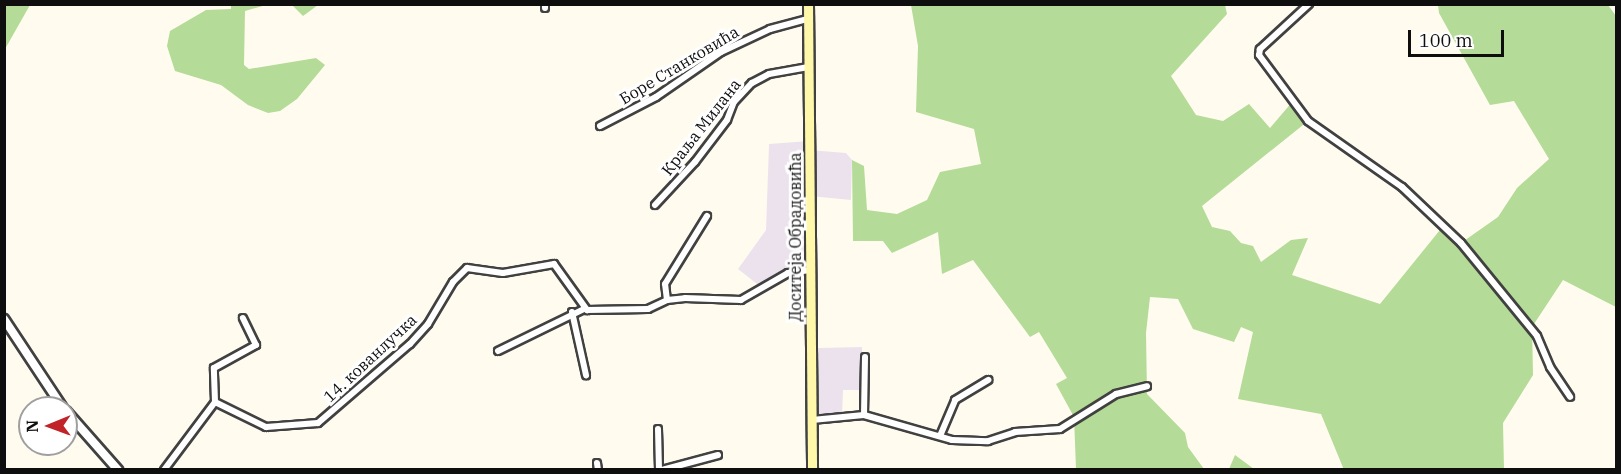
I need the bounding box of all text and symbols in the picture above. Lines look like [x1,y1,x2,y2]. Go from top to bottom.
scale bar [1411,18,1507,56]
street label: Боре Станковића [616,22,742,108]
text: 100 m [1419,29,1473,52]
street label: Краља Милана [657,75,745,179]
street label: Доситеја Обрадовића [785,153,805,321]
street label: 14. кованлучка [320,310,420,406]
north arrow [18,396,78,456]
text: N [22,420,42,433]

